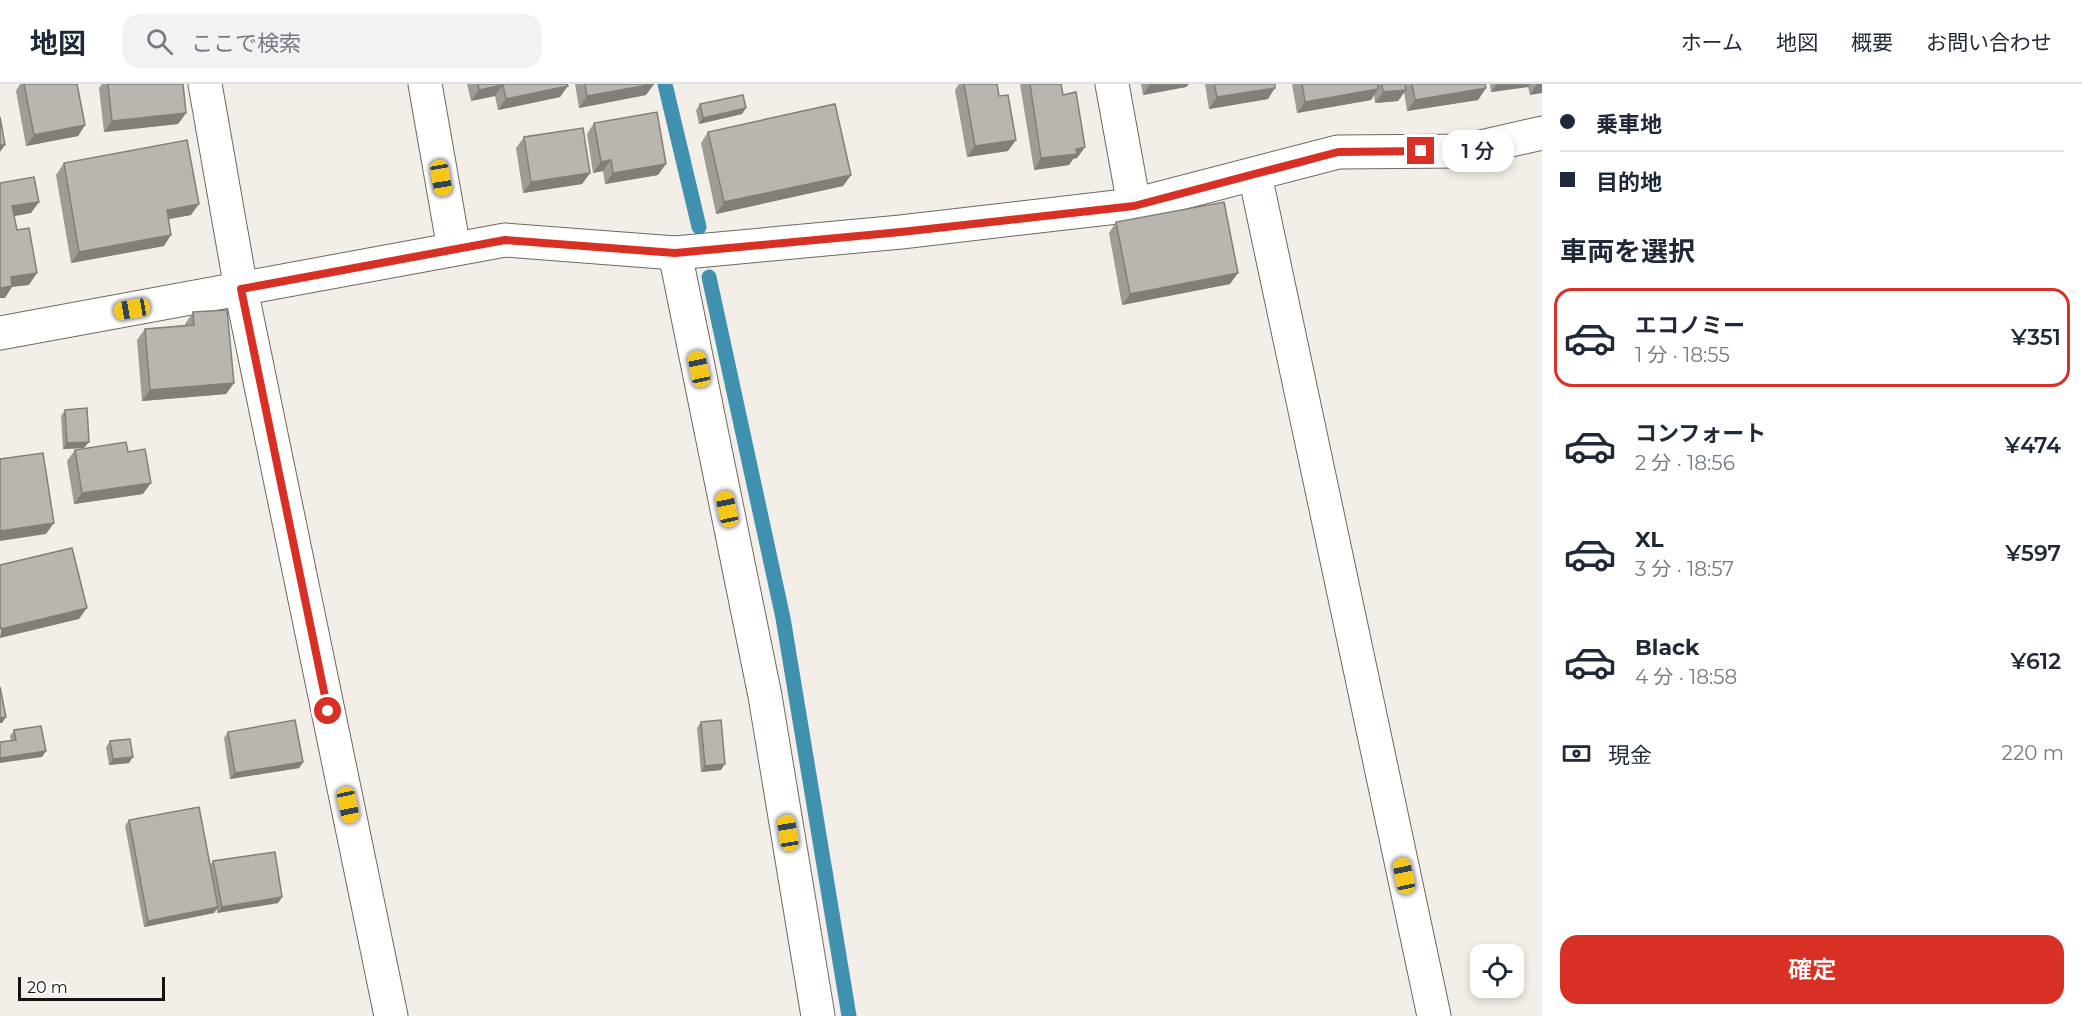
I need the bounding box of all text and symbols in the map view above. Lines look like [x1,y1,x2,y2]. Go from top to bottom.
search box [122,14,542,68]
icon: search [143,25,176,58]
text: 地図 [30,26,86,60]
text: ここで検索 [191,30,301,57]
text: ホーム [1681,30,1743,55]
text: 地図 [1776,30,1818,55]
text: 概要 [1851,30,1893,55]
text: お問い合わせ [1926,30,2052,55]
text: 乗車地 [1596,111,1662,138]
callout: 1 分 [1442,130,1514,172]
route end [1407,137,1434,164]
text: 1 分 [1461,139,1495,163]
car [429,159,453,197]
text: 目的地 [1596,169,1662,196]
text: 車両を選択 [1560,235,1695,268]
car [113,297,151,321]
icon: car [1563,311,1617,365]
text: エコノミー [1635,312,1745,339]
text: ¥351 [2011,324,2061,351]
text: 1 分 · 18:55 [1635,343,1730,367]
car [686,350,712,388]
icon: car [1563,419,1617,473]
text: コンフォート [1635,420,1766,447]
text: ¥474 [2005,432,2061,459]
text: 2 分 · 18:56 [1635,451,1735,475]
car [714,490,740,528]
text: XL [1635,526,1664,553]
icon: car [1563,527,1617,581]
text: ¥597 [2005,540,2061,567]
text: 3 分 · 18:57 [1635,557,1734,581]
text: Black [1635,634,1699,661]
icon: car [1563,635,1617,689]
text: ¥612 [2010,648,2061,675]
text: 4 分 · 18:58 [1635,665,1737,689]
route start [314,697,341,724]
icon: cash [1560,737,1593,770]
text: 220 m [2002,741,2064,765]
text: 現金 [1608,742,1652,769]
car [335,786,361,824]
car [776,814,800,852]
car [1391,857,1417,895]
button: 確定 [1560,935,2064,1004]
map controls [1470,944,1524,998]
button: locate [1470,944,1524,998]
scale bar [18,974,165,1002]
text: 20 m [27,978,68,997]

